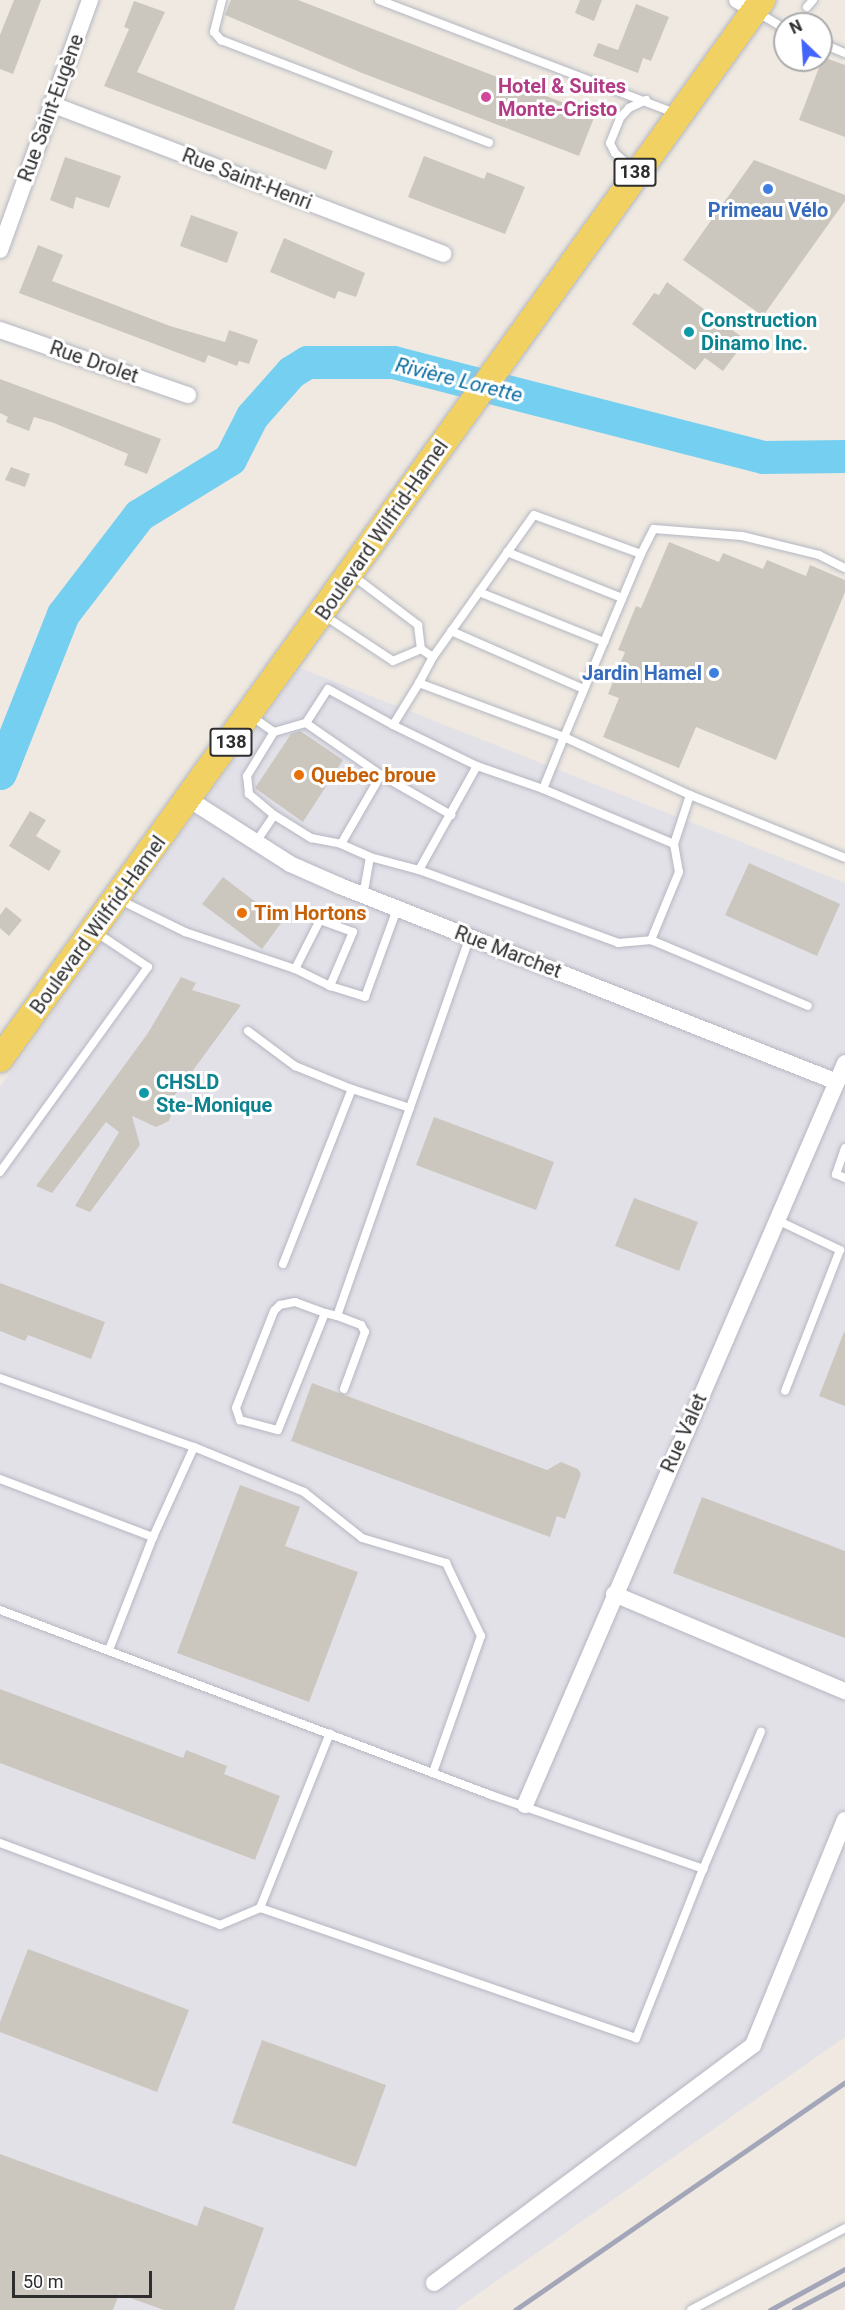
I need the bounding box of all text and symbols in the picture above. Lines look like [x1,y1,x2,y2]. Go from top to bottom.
north arrow [773,12,833,72]
text: N [787,16,805,38]
street label: Rue Saint-Eugène [13,31,89,185]
place label: Hotel & Suites Monte-Cristo [498,74,626,121]
marker: Hotel & Suites Monte-Cristo [479,90,493,104]
street label: Rue Saint-Henri [179,143,315,215]
road number: 138 [612,157,658,187]
marker: Primeau Vélo [761,182,775,196]
place label: Primeau Vélo [708,198,828,222]
place label: Construction Dinamo Inc. [701,308,817,355]
marker: Construction Dinamo Inc. [682,325,696,339]
street label: Rue Drolet [47,336,141,388]
water label: Rivière Lorette [393,352,525,408]
street label: Boulevard Wilfrid-Hamel [311,435,453,625]
place label: Jardin Hamel [582,661,702,685]
marker: Jardin Hamel [707,666,721,680]
road number: 138 [208,727,254,757]
place label: Quebec broue [311,763,436,787]
marker: Quebec broue [292,768,306,782]
street label: Boulevard Wilfrid-Hamel [25,831,171,1019]
place label: Tim Hortons [254,901,366,925]
marker: Tim Hortons [235,906,249,920]
street label: Rue Marchet [451,921,565,983]
place label: CHSLD Ste-Monique [156,1070,272,1117]
marker: CHSLD Ste-Monique [137,1086,151,1100]
street label: Rue Valet [656,1390,712,1476]
scale bar [15,2259,154,2297]
text: 50 m [23,2271,63,2292]

